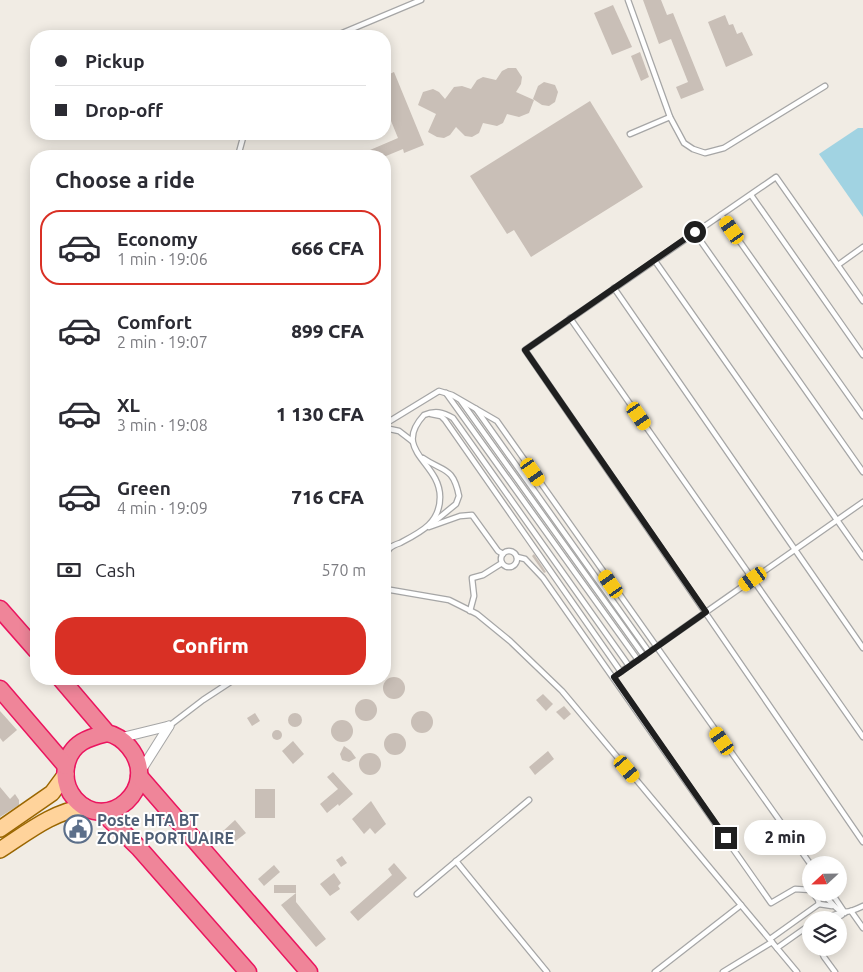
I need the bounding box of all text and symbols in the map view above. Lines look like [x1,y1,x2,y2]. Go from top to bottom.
text: Pickup [85,50,145,72]
text: Drop-off [85,99,163,121]
text: Choose a ride [55,167,195,192]
car [717,213,746,247]
route start [684,221,706,243]
icon: car [57,225,102,270]
text: Economy [117,228,198,250]
text: 666 CFA [291,237,364,259]
text: 1 min · 19:06 [117,250,208,268]
icon: car [57,308,102,353]
text: Comfort [117,311,192,333]
text: 899 CFA [291,320,364,342]
text: 2 min · 19:07 [117,333,208,351]
icon: car [57,391,102,436]
text: XL [117,394,140,416]
car [624,399,653,433]
text: 1 130 CFA [276,403,364,425]
text: 3 min · 19:08 [117,416,208,434]
car [518,455,547,489]
icon: car [57,474,102,519]
text: Green [117,477,171,499]
text: 716 CFA [291,486,364,508]
text: 4 min · 19:09 [117,499,208,517]
icon: cash [55,556,83,584]
text: Cash [95,559,136,581]
text: 570 m [321,561,366,579]
car [736,564,769,594]
car [596,567,625,601]
button: Confirm [55,617,366,675]
car [707,724,736,758]
car [611,753,642,785]
place label: Poste HTA BT ZONE PORTUAIRE [97,811,234,847]
public building icon: Poste HTA BT ZONE PORTUAIRE [63,814,93,844]
callout: 2 min [744,820,826,856]
route end [715,827,737,849]
text: 2 min [765,828,805,846]
north arrow [802,856,848,901]
map controls [802,856,847,956]
button: layers [802,911,847,956]

